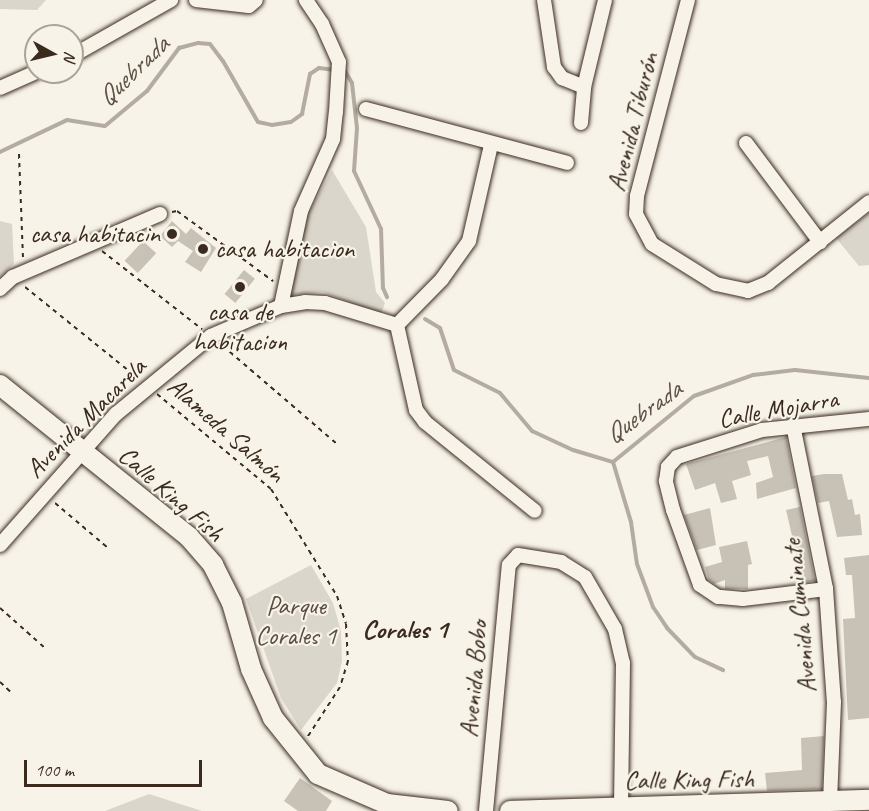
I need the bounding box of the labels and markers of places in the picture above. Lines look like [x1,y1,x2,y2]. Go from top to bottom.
place label: casa habitacin [29,218,160,250]
marker: casa habitacin [165,227,179,241]
place label: casa habitacion [215,233,355,265]
marker: casa habitacion [196,242,210,256]
marker: casa de habitacion [233,280,247,294]
place label: casa de habitacion [193,296,287,358]

